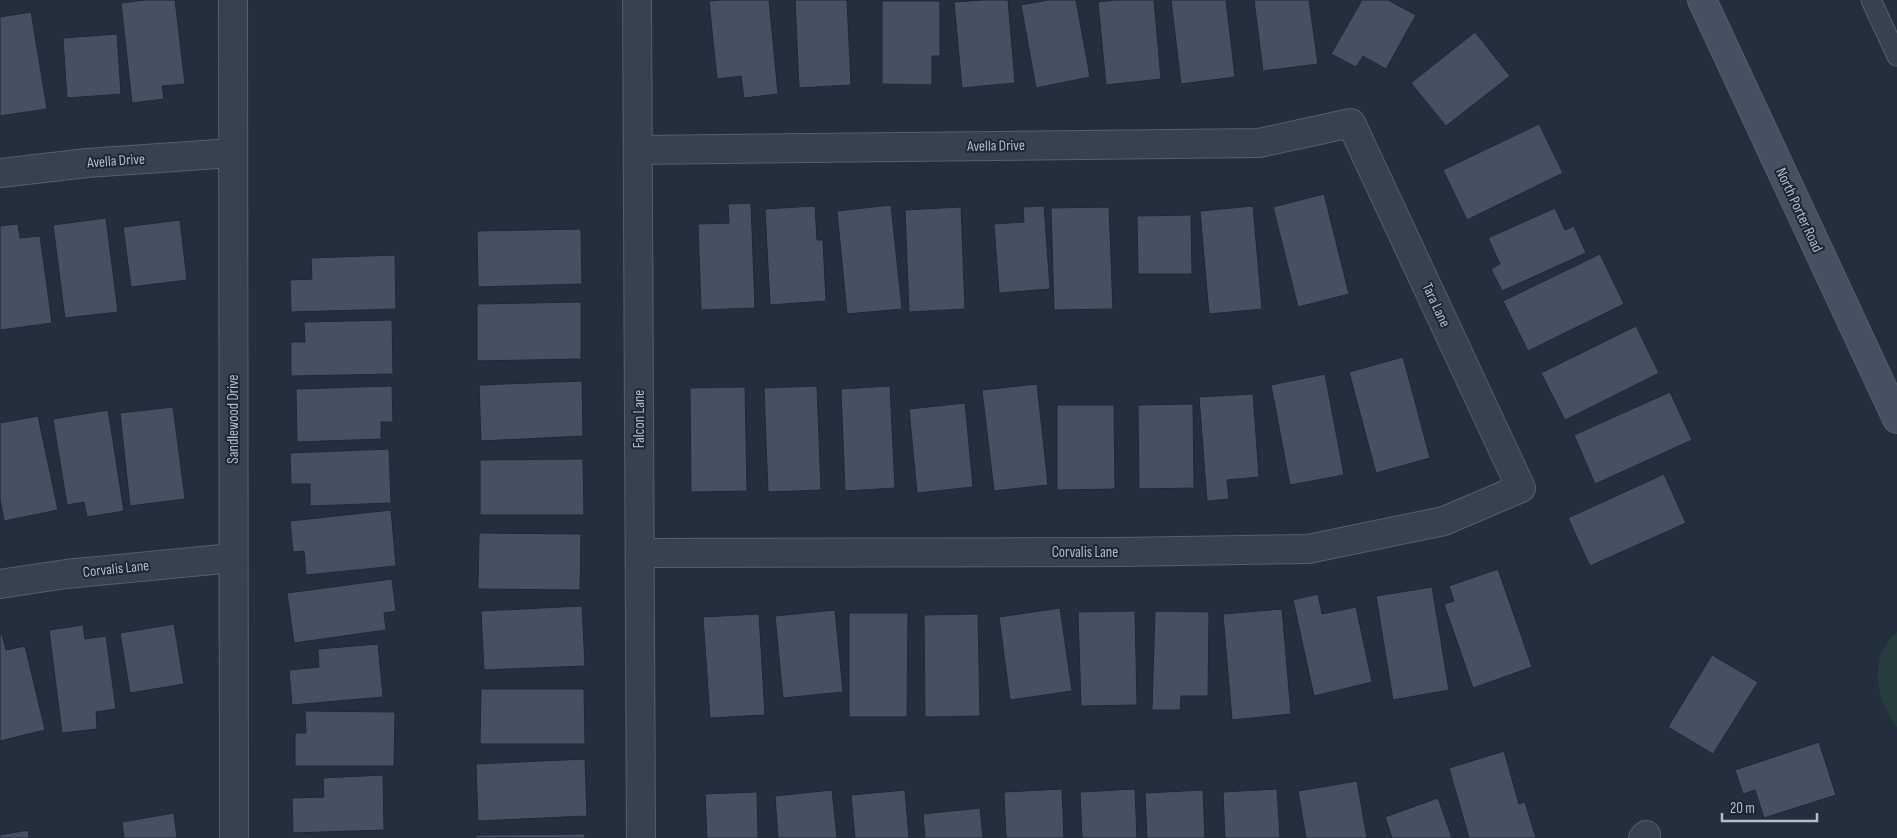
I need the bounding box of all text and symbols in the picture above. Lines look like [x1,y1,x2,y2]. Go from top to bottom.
street label: Avella Drive [966,136,1025,156]
street label: Avella Drive [85,150,146,173]
street label: North Porter Road [1771,165,1827,255]
street label: Tara Lane [1417,280,1455,330]
street label: Sandlewood Drive [224,374,243,464]
street label: Falcon Lane [630,390,649,448]
street label: Corvalis Lane [1052,543,1118,562]
street label: Corvalis Lane [82,556,150,582]
scale bar [1722,790,1817,822]
text: 20 m [1730,799,1755,818]

